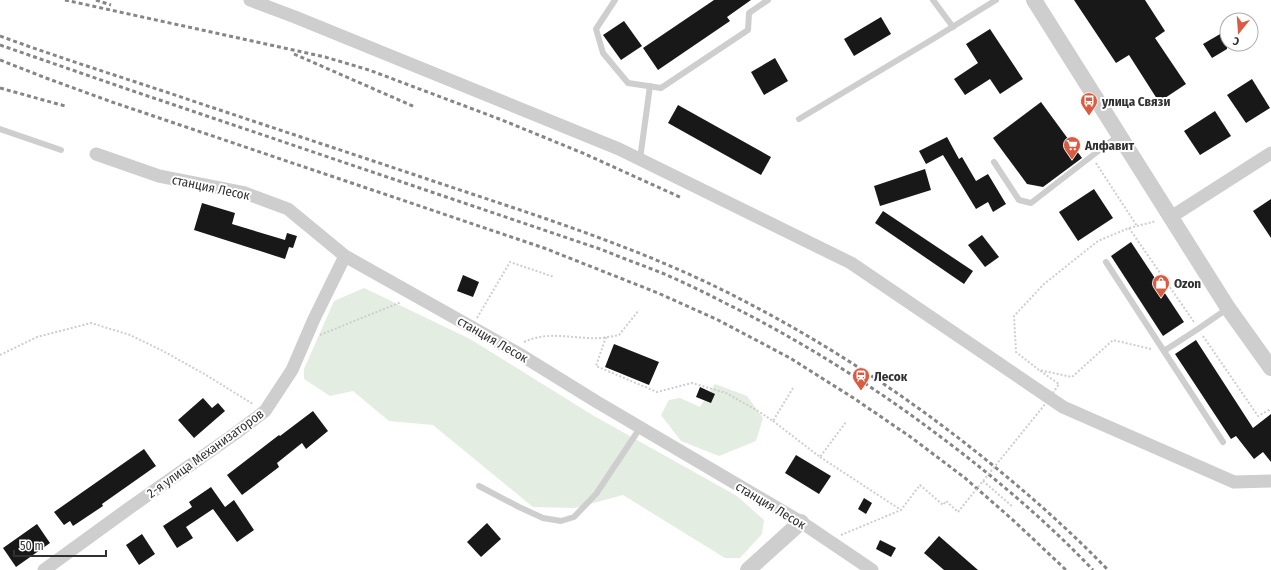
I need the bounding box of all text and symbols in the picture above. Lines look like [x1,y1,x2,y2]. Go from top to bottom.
north arrow [1219,12,1259,52]
text: С [1231,34,1241,48]
bus stop icon: улица Связи [1079,91,1099,116]
place label: улица Связи [1101,94,1170,109]
supermarket icon: Алфавит [1062,135,1082,160]
place label: Алфавит [1084,138,1135,153]
street label: станция Лесок [171,172,251,203]
shop icon: Ozon [1151,273,1171,298]
place label: Ozon [1174,276,1201,291]
street label: станция Лесок [455,313,531,366]
station icon: Лесок [851,366,871,391]
place label: Лесок [874,369,908,384]
street label: 2-я улица Механизаторов [144,406,267,501]
street label: станция Лесок [733,479,809,532]
scale bar [14,532,106,558]
text: 50 m [20,539,44,553]

